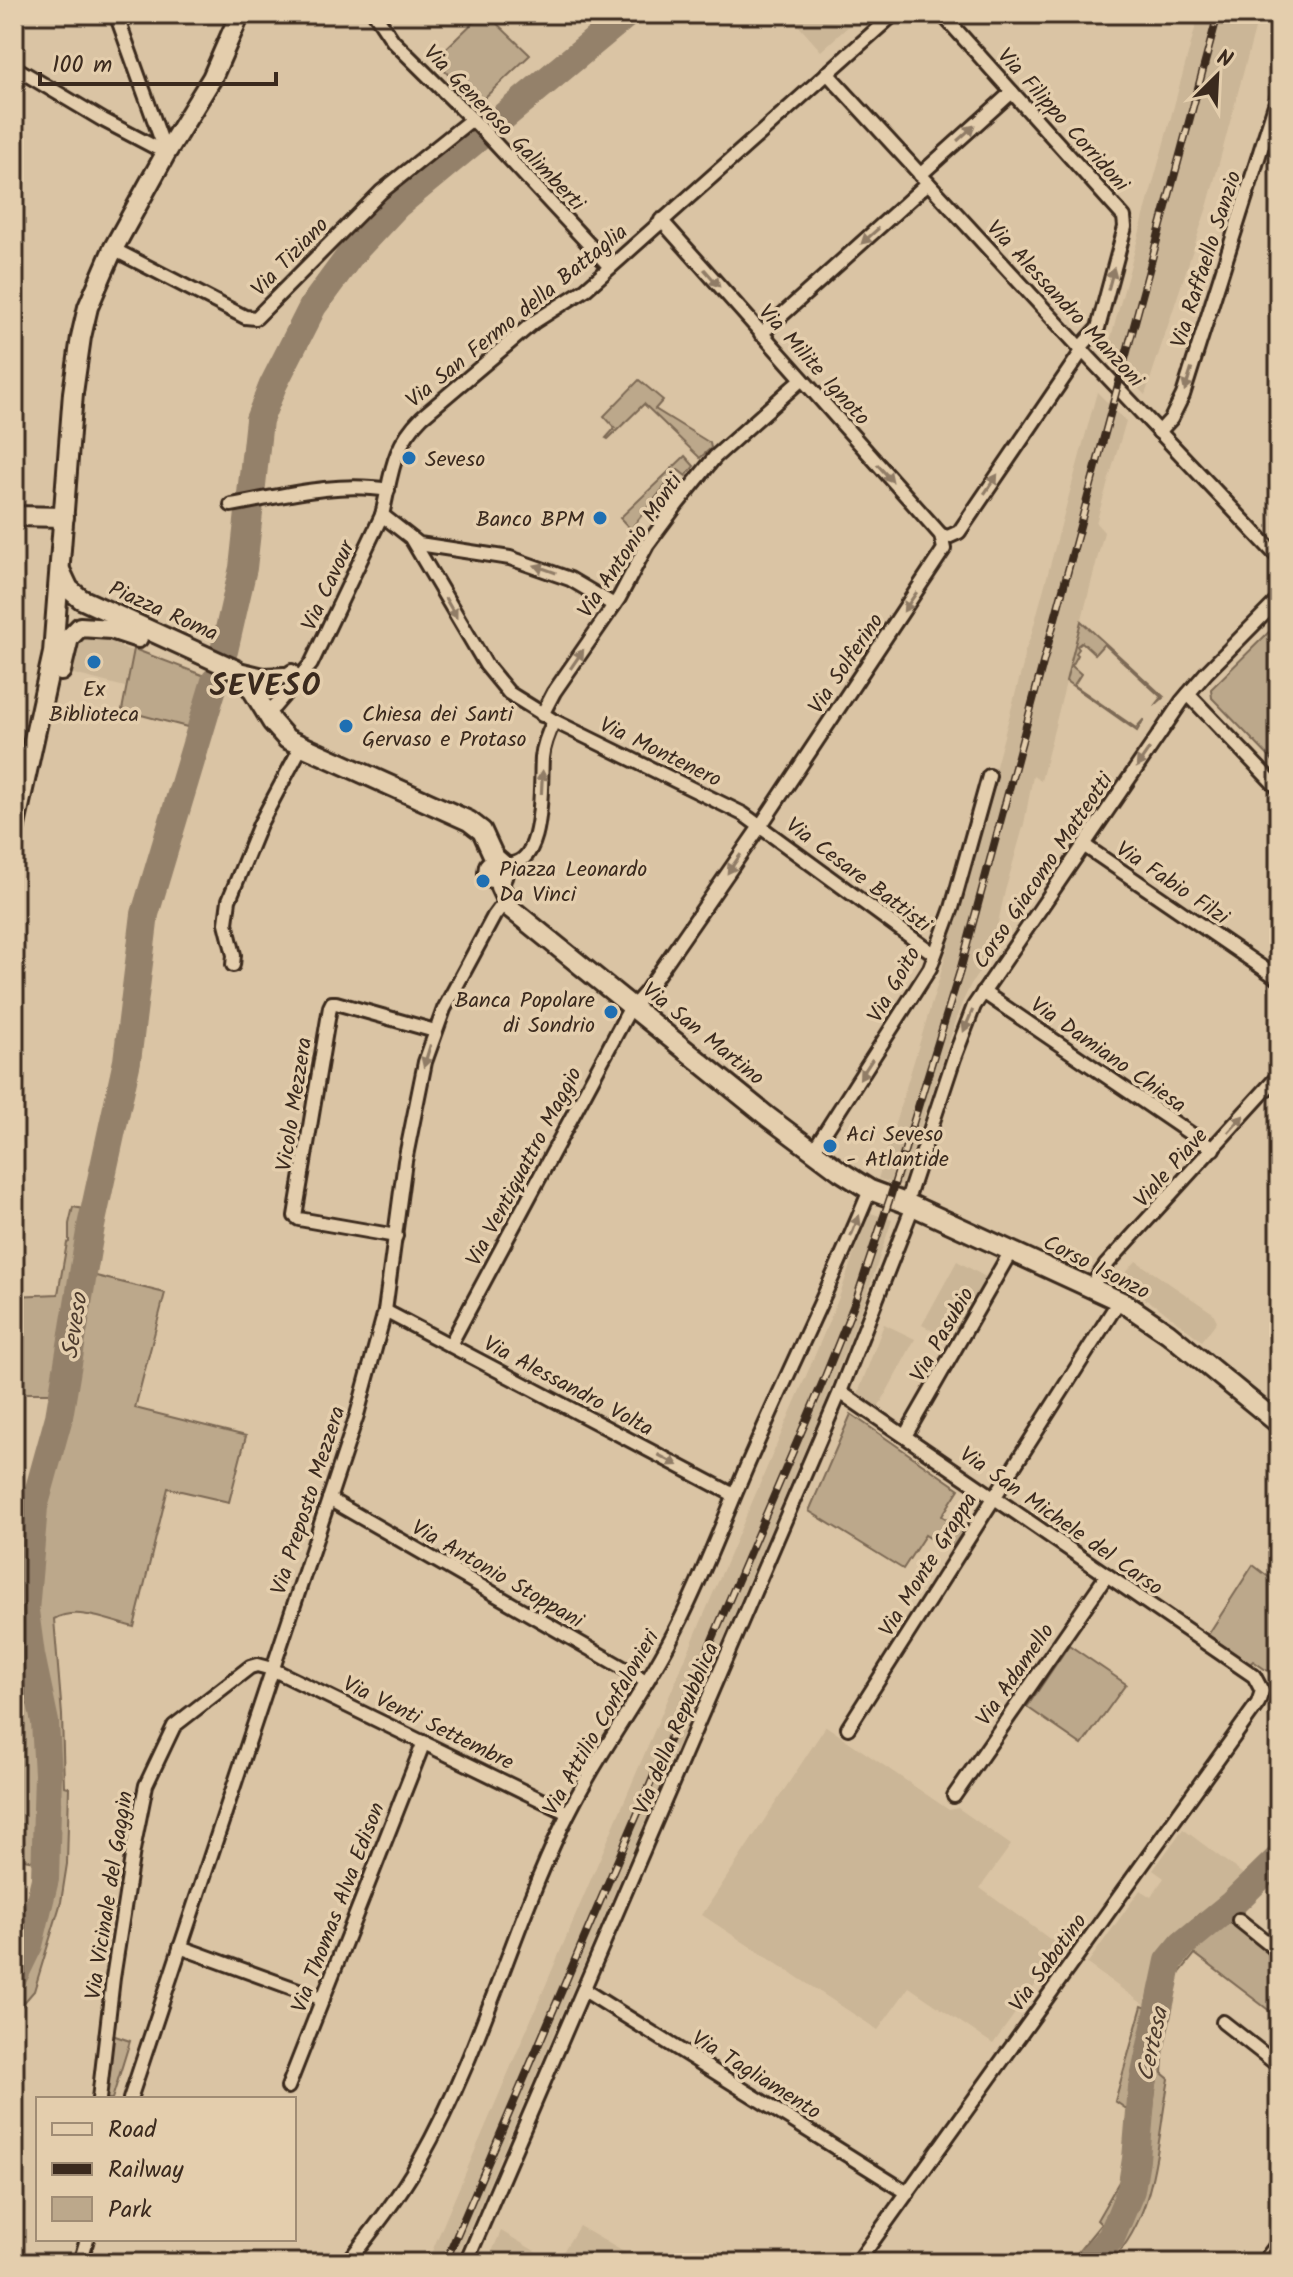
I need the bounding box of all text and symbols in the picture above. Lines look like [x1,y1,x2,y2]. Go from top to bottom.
scale bar [40,36,276,86]
north arrow [1177,36,1257,116]
street label: Via Generoso Galimberti [414,37,593,221]
street label: Via Filippo Corridoni [988,41,1137,201]
text: N [1211,41,1238,79]
text: 100 m [52,46,112,85]
one-way arrow [956,125,975,143]
street label: Via Raffaello Sanzio [1162,167,1252,353]
street label: Via Tiziano [243,210,338,306]
street label: Via Alessandro Manzoni [977,213,1152,397]
street label: Via San Fermo della Battaglia [399,216,636,418]
one-way arrow [861,226,880,244]
one-way arrow [1106,267,1118,292]
one-way arrow [703,269,721,288]
street label: Via Milite Ignoto [749,297,878,435]
one-way arrow [1181,368,1193,392]
place label: Seveso [425,443,485,478]
marker: Seveso [400,449,418,467]
one-way arrow [876,463,894,482]
street label: Via Antonio Monti [570,466,693,626]
one-way arrow [983,473,998,494]
place label: Banco BPM [476,503,585,538]
marker: Banco BPM [591,509,609,527]
street label: Via Cavour [293,533,366,637]
one-way arrow [533,563,557,575]
street label: Piazza Roma [103,573,223,652]
one-way arrow [903,591,918,613]
one-way arrow [444,596,458,619]
street label: Via Solferino [800,607,894,722]
one-way arrow [569,648,584,669]
marker: Ex Biblioteca [85,653,103,671]
district label: SEVESO [210,663,322,711]
place label: Ex Biblioteca [49,673,139,733]
place label: Chiesa dei Santi Gervaso e Protaso [362,698,527,758]
street label: Via Montenero [593,708,727,798]
marker: Chiesa dei Santi Gervaso e Protaso [337,717,355,735]
one-way arrow [1136,748,1151,769]
street label: Corso Giacomo Matteotti [965,765,1123,977]
one-way arrow [535,769,548,794]
street label: Via Cesare Battisti [777,809,938,943]
street label: Via Fabio Filzi [1108,833,1236,936]
place label: Piazza Leonardo Da Vinci [499,853,647,913]
one-way arrow [727,854,742,875]
marker: Piazza Leonardo Da Vinci [474,872,492,890]
street label: Via Goito [859,940,931,1030]
street label: Via San Martino [634,974,771,1095]
place label: Banca Popolare di Sondrio [455,984,595,1044]
street label: Via Damiano Chiesa [1022,989,1193,1123]
marker: Banca Popolare di Sondrio [602,1003,620,1021]
one-way arrow [961,1009,974,1033]
street label: Vicolo Mezzera [268,1035,323,1174]
one-way arrow [420,1044,433,1068]
one-way arrow [859,1058,873,1080]
street label: Via Ventiquattro Maggio [458,1061,593,1273]
one-way arrow [1226,1114,1244,1133]
place label: Aci Seveso - Atlantide [846,1118,949,1178]
street label: Viale Piave [1126,1120,1218,1217]
marker: Aci Seveso - Atlantide [821,1137,839,1155]
one-way arrow [849,1214,862,1238]
street label: Corso Isonzo [1036,1226,1156,1310]
street label: Via Pasubio [902,1281,985,1389]
water label: Seveso [51,1289,100,1362]
street label: Via Alessandro Volta [476,1328,659,1447]
street label: Via Preposto Mezzera [262,1402,356,1600]
street label: Via San Michele del Carso [951,1438,1170,1606]
one-way arrow [656,1454,679,1467]
street label: Via Monte Grappa [871,1486,988,1644]
street label: Via Antonio Stoppani [404,1512,590,1639]
street label: Via Adamello [968,1617,1065,1734]
street label: Via Attilio Confalonieri [535,1623,670,1823]
street label: Via della Repubblica [625,1637,729,1821]
street label: Via Venti Settembre [336,1668,520,1781]
street label: Via Vicinale del Gaggin [77,1788,144,2002]
street label: Via Thomas Alva Edison [283,1798,396,2018]
street label: Via Sabotino [1001,1907,1097,2020]
water label: Certesa [1127,2002,1181,2085]
street label: Via Tagliamento [684,2022,827,2130]
legend [36,2097,296,2241]
text: Road [108,2111,157,2150]
text: Railway [108,2151,184,2190]
text: Park [108,2191,152,2230]

